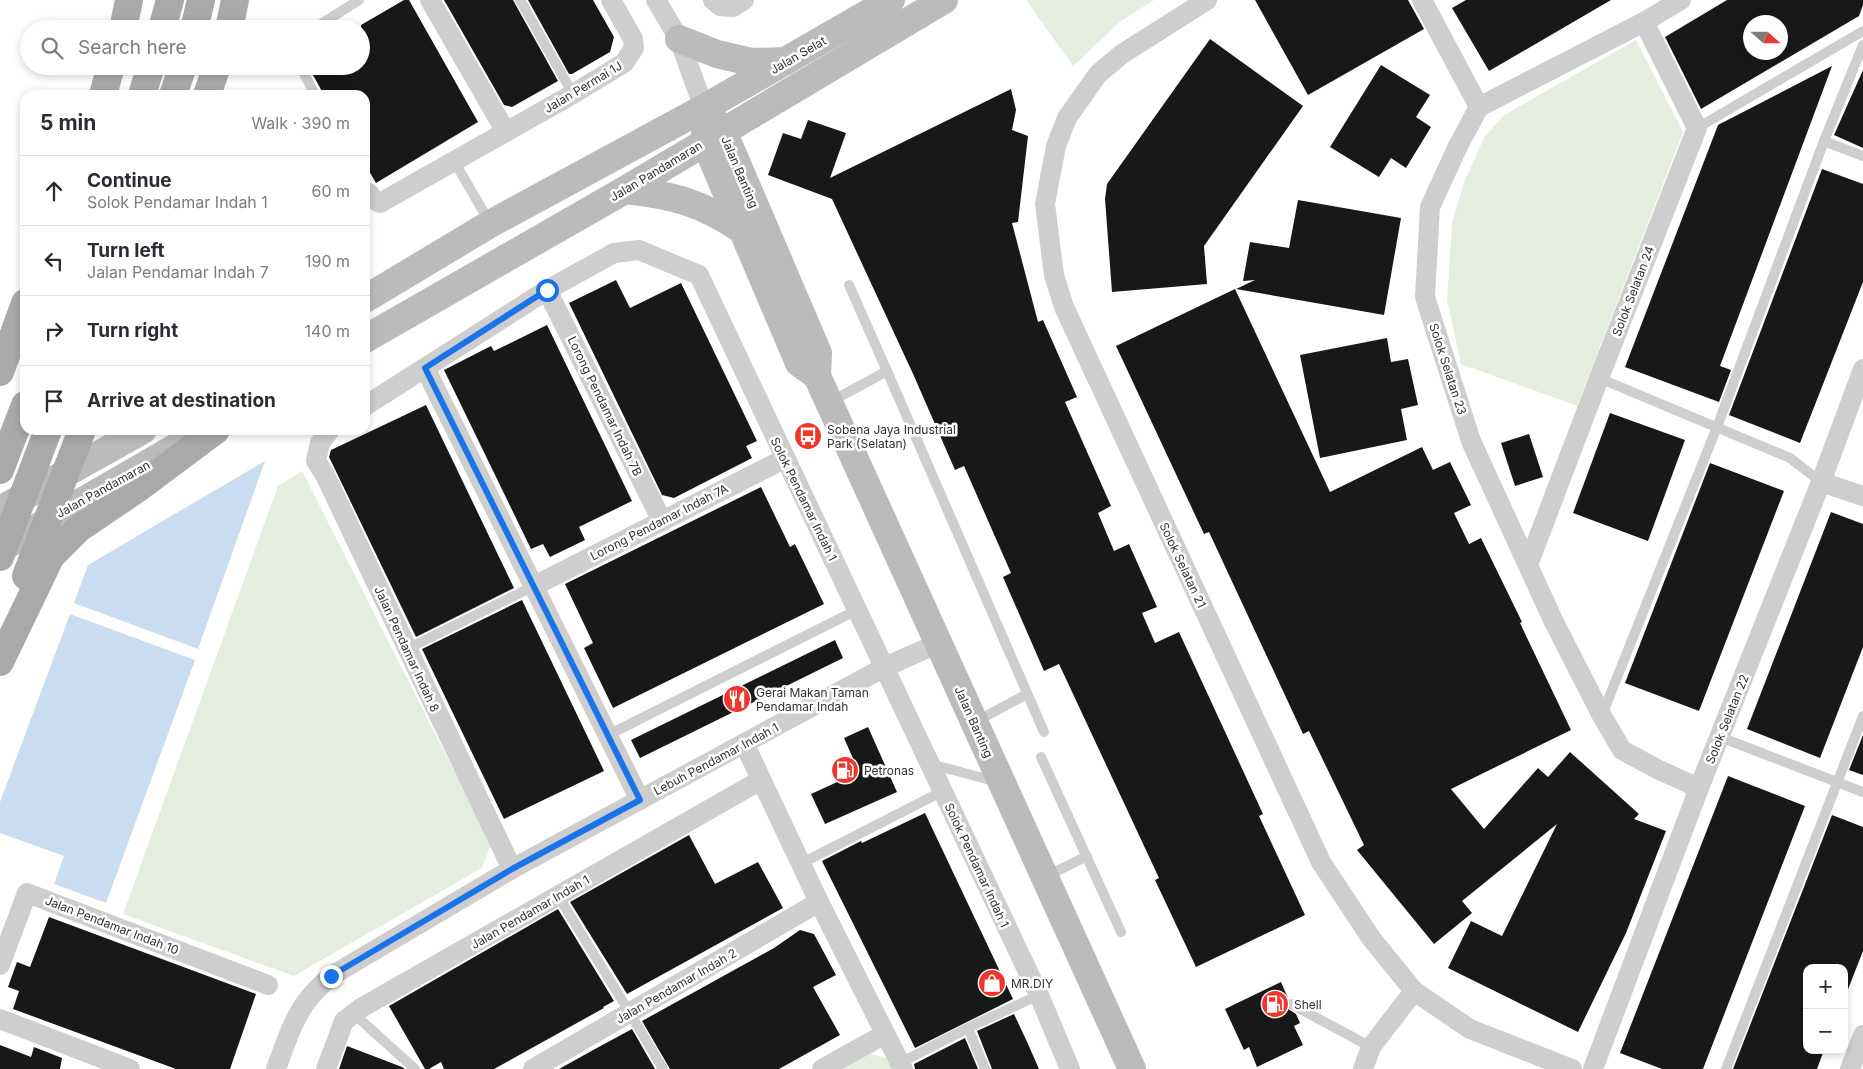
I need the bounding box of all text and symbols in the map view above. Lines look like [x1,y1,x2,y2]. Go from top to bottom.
north arrow [1743,15,1788,60]
search box [20,20,370,75]
street label: Jalan Selat [767,33,829,77]
icon: search [38,34,66,62]
text: Search here [78,36,187,59]
street label: Jalan Permai 1J [541,58,625,116]
text: 5 min [40,110,96,135]
text: Walk · 390 m [251,113,350,133]
street label: Jalan Banting [718,134,762,210]
street label: Jalan Pandamaran [607,138,705,204]
text: Continue [87,169,172,192]
icon: ahead [40,177,68,205]
text: 60 m [311,181,350,201]
text: Solok Pendamar Indah 1 [87,192,268,212]
text: Turn left [87,239,165,262]
street label: Solok Selatan 24 [1609,244,1657,338]
icon: left [40,247,68,275]
text: 190 m [305,251,350,271]
text: Jalan Pendamar Indah 7 [87,262,269,282]
route start [536,279,559,302]
icon: right [40,317,68,345]
text: Turn right [87,319,178,342]
text: 140 m [305,321,350,341]
street label: Solok Selatan 23 [1426,321,1470,417]
street label: Lorong Pendamar Indah 7B [565,334,646,479]
icon: arrive [40,387,68,415]
text: Arrive at destination [87,389,276,412]
bus stop icon: Sobena Jaya Industrial Park (Selatan) [793,421,823,451]
place label: Sobena Jaya Industrial Park (Selatan) [827,422,956,451]
street label: Solok Pendamar Indah 1 [768,435,840,563]
street label: Jalan Pandamaran [54,457,152,521]
street label: Lorong Pendamar Indah 7A [587,481,731,563]
street label: Solok Selatan 21 [1157,520,1209,610]
street label: Jalan Pendamar Indah 8 [371,584,443,714]
street label: Solok Selatan 22 [1702,672,1752,766]
restaurant icon: Gerai Makan Taman Pendamar Indah [722,684,752,714]
street label: Jalan Banting [952,684,996,760]
place label: Gerai Makan Taman Pendamar Indah [756,685,869,714]
street label: Lebuh Pendamar Indah 1 [651,720,781,798]
fuel station icon: Petronas [830,755,860,785]
place label: Petronas [864,763,914,778]
street label: Solok Pendamar Indah 1 [942,800,1012,930]
street label: Jalan Pendamar Indah 1 [468,872,592,952]
street label: Jalan Pendamar Indah 10 [43,893,181,957]
street label: Jalan Pendamar Indah 2 [613,945,739,1027]
map controls [1803,964,1848,1054]
button: + [1803,964,1848,1009]
route end [320,965,343,988]
shop icon: MR.DIY [977,968,1007,998]
place label: MR.DIY [1011,976,1053,991]
fuel station icon: Shell [1260,989,1290,1019]
place label: Shell [1294,997,1322,1012]
button: − [1803,1009,1848,1054]

